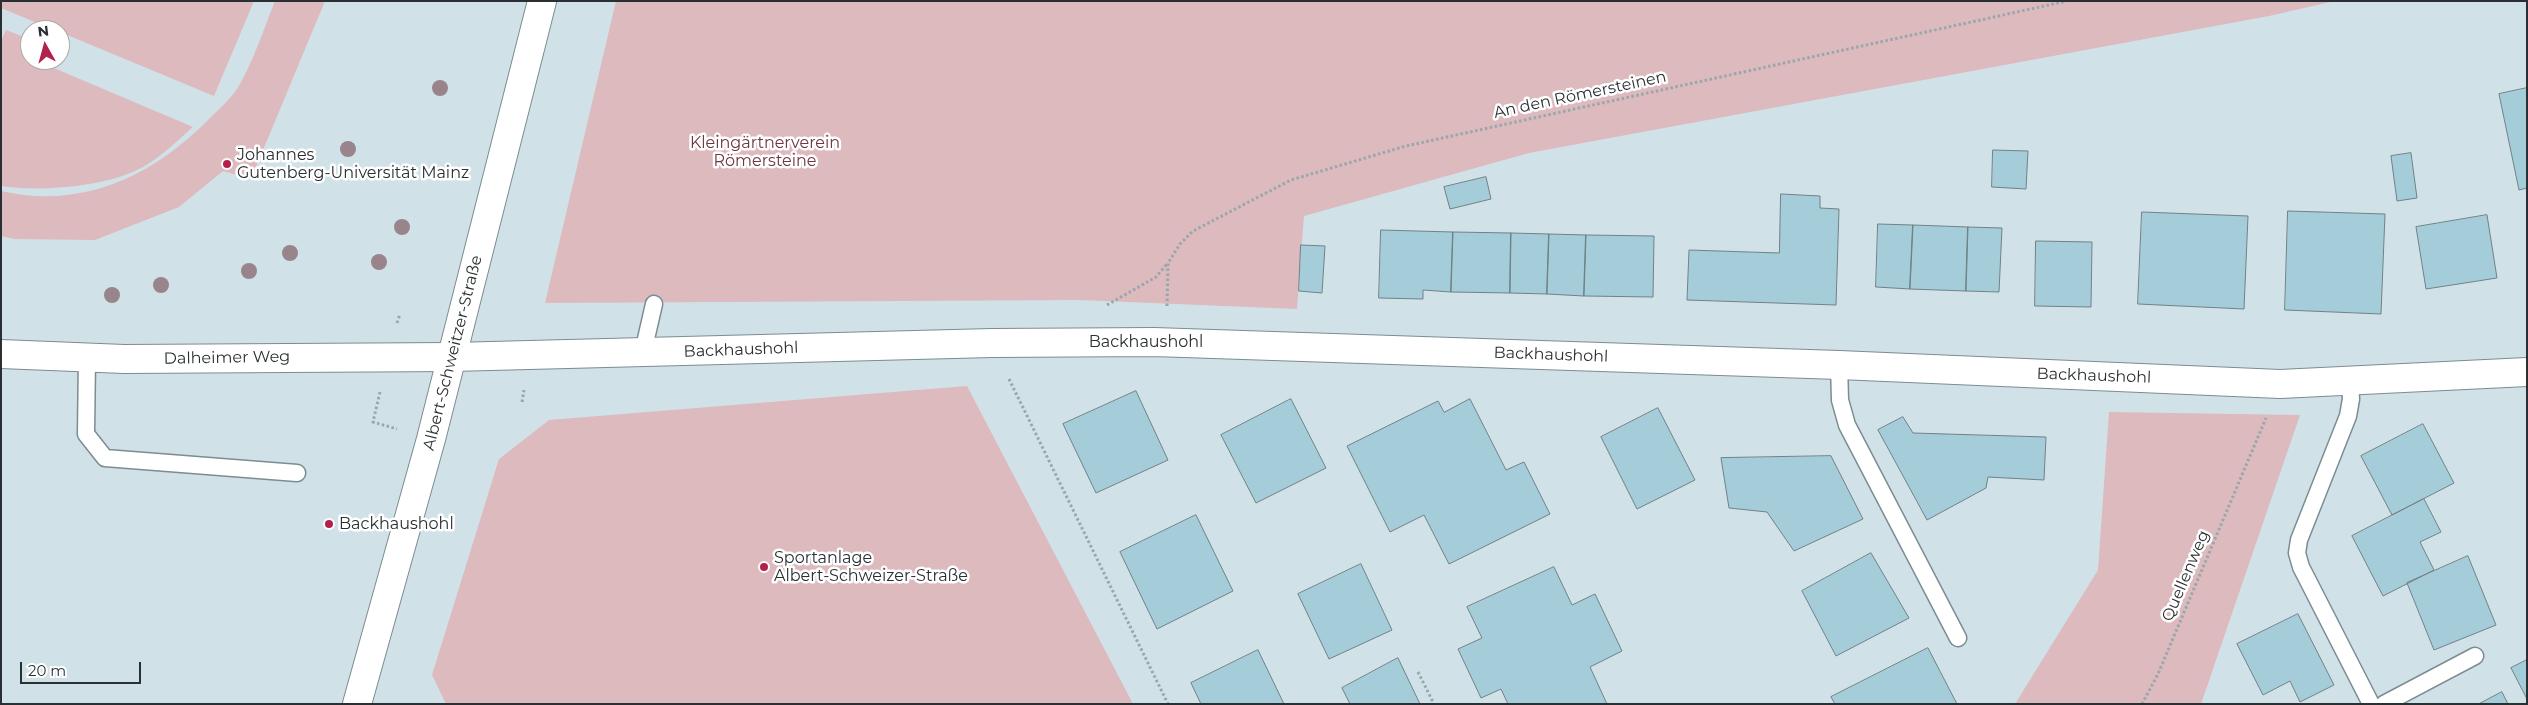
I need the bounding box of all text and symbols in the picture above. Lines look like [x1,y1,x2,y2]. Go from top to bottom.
north arrow [20,20,70,70]
text: N [37,21,50,41]
street label: An den Römersteinen [1492,67,1668,123]
park label: Kleingärtnerverein Römersteine [690,133,840,171]
place label: Johannes Gutenberg-Universität Mainz [237,145,469,183]
marker: Johannes Gutenberg-Universität Mainz [221,158,233,170]
street label: Albert-Schweitzer-Straße [419,254,487,452]
street label: Backhaushohl [1089,332,1203,352]
street label: Backhaushohl [683,338,799,362]
street label: Backhaushohl [1493,343,1609,367]
street label: Dalheimer Weg [164,347,290,369]
street label: Backhaushohl [2036,364,2152,388]
place label: Backhaushohl [339,514,454,534]
marker: Backhaushohl [323,518,335,530]
street label: Quellenweg [2158,528,2214,624]
place label: Sportanlage Albert-Schweizer-Straße [774,548,968,586]
marker: Sportanlage Albert-Schweizer-Straße [758,561,770,573]
scale bar [22,652,144,684]
text: 20 m [28,661,66,680]

